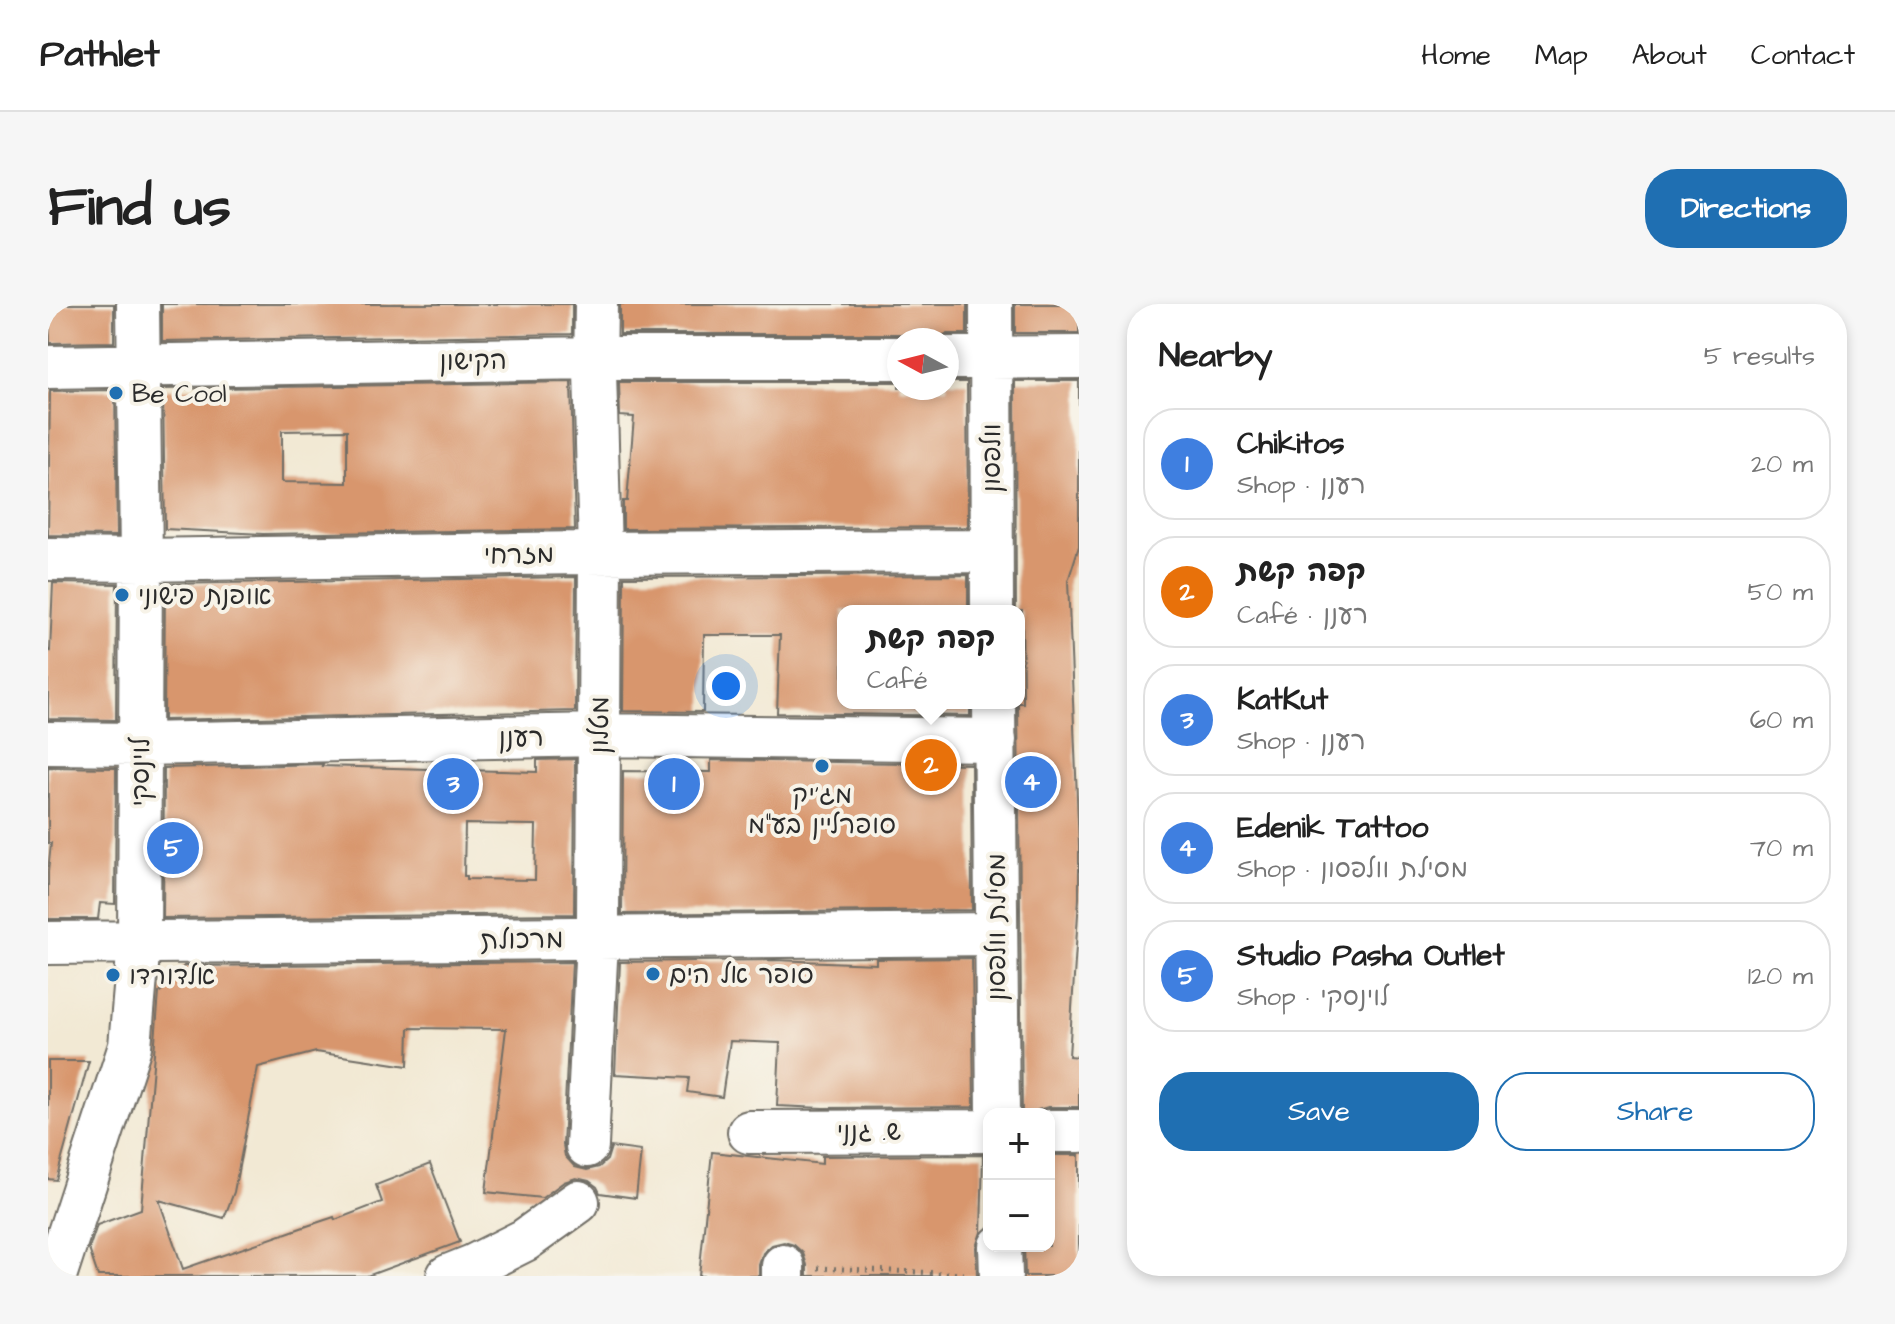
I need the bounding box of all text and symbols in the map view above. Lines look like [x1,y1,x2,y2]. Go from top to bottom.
text: Pathlet [40,29,160,81]
text: Home [1421,36,1491,75]
text: Map [1535,36,1588,75]
text: About [1632,36,1707,75]
text: Contact [1751,36,1855,75]
text: Find us [48,169,231,247]
button: Directions [1645,169,1847,248]
north arrow [887,328,959,400]
text: Nearby [1159,332,1273,380]
text: 5 results [1704,338,1815,374]
street label: הקישון [439,342,507,380]
place label: Be Cool [132,376,227,412]
marker: Be Cool [107,384,125,402]
street label: וולפסון [974,423,1010,493]
text: Chikitos [1237,423,1345,465]
text: 1 [1185,446,1189,482]
text: 20 m [1751,446,1813,482]
text: Shop · רענן [1237,467,1366,503]
street label: מזרחי [483,536,555,574]
text: קפה קשת [1237,551,1366,593]
text: 2 [1180,574,1194,610]
text: 50 m [1748,574,1813,610]
place label: אופנת פישוני [138,578,272,614]
marker: אופנת פישוני [113,586,131,604]
text: Café · רענן [1237,597,1368,633]
popup [837,605,1025,709]
text: קפה קשת [867,618,995,660]
text: Café [867,662,928,698]
your location [706,666,746,706]
text: KatKut [1237,679,1328,721]
street label: מטלון [582,696,618,754]
text: 3 [1180,702,1194,738]
text: 60 m [1750,702,1813,738]
street label: רענן [498,720,544,756]
text: Shop · רענן [1237,723,1366,759]
pin: 2 [905,735,957,795]
street label: לוינסקי [123,737,159,807]
pin: 4 [1005,752,1057,812]
pin: 3 [427,754,479,814]
pin: 1 [648,754,700,814]
marker: מג'יק סופרליין בע"מ [813,757,831,775]
place label: מג'יק סופרליין בע"מ [748,777,896,843]
text: Edenik Tattoo [1237,807,1428,849]
pin: 5 [147,818,199,878]
text: 4 [1178,830,1196,866]
text: 70 m [1750,830,1813,866]
text: Shop · מסילת וולפסון [1237,851,1468,887]
street label: מסילת וולפסון [979,853,1015,1001]
street label: מרכולת [480,921,564,959]
text: Studio Pasha Outlet [1237,935,1505,977]
place label: סופר אל הים [669,957,814,993]
place label: אלדורדו [129,958,215,994]
text: 5 [1178,958,1196,994]
text: 120 m [1748,958,1813,994]
marker: סופר אל הים [644,965,662,983]
marker: אלדורדו [104,966,122,984]
text: Shop · לוינסקי [1237,979,1389,1015]
button: Save [1159,1072,1479,1151]
button: Share [1495,1072,1815,1151]
map controls [983,1108,1055,1252]
button: + [983,1108,1055,1180]
street label: ש. גנני [837,1114,901,1150]
button: − [983,1180,1055,1252]

